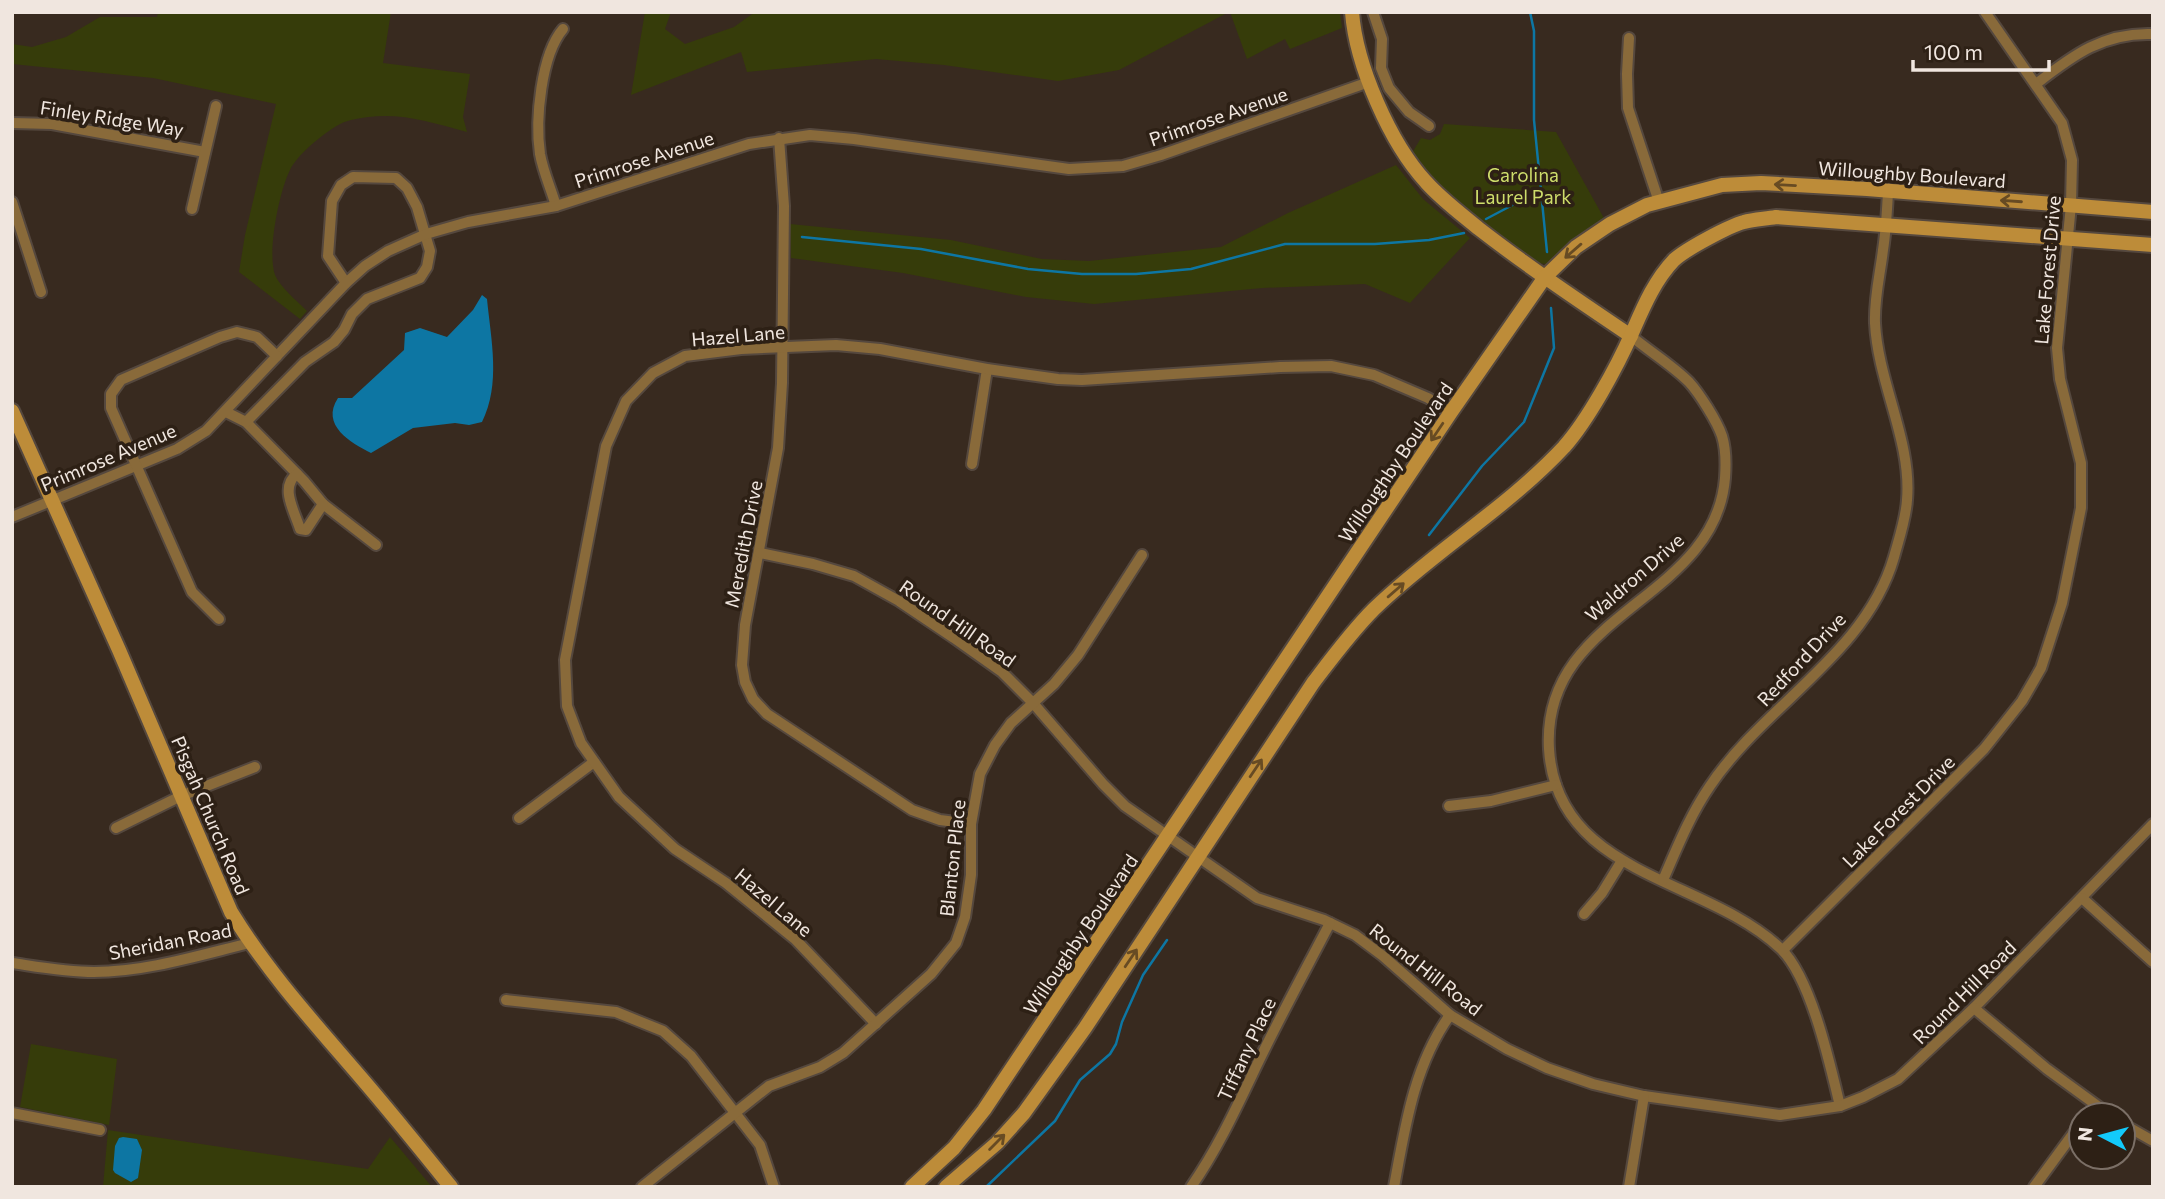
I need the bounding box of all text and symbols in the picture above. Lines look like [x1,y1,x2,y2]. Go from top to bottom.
scale bar [1913,28,2050,72]
text: 100 m [1924,39,1983,64]
street label: Primrose Avenue [1146,82,1290,150]
street label: Finley Ridge Way [39,95,186,141]
street label: Primrose Avenue [571,126,717,192]
street label: Willoughby Boulevard [1817,156,2007,192]
park label: Carolina Laurel Park [1475,163,1571,208]
one-way arrow [1773,178,1796,191]
one-way arrow [2000,194,2023,207]
street label: Lake Forest Drive [2029,195,2065,345]
one-way arrow [1564,243,1582,259]
street label: Hazel Lane [690,319,786,351]
street label: Willoughby Boulevard [1333,378,1457,546]
street label: Primrose Avenue [37,418,179,496]
one-way arrow [1430,422,1444,442]
street label: Meredith Drive [719,478,767,610]
street label: Waldron Drive [1580,528,1688,626]
street label: Round Hill Road [896,574,1020,672]
one-way arrow [1387,582,1405,598]
street label: Redford Drive [1752,608,1850,710]
street label: Pisgah Church Road [167,732,255,898]
street label: Lake Forest Drive [1837,750,1959,872]
one-way arrow [1249,759,1263,778]
street label: Blanton Place [934,798,970,918]
street label: Willoughby Boulevard [1018,850,1142,1018]
street label: Hazel Lane [731,863,817,941]
street label: Sheridan Road [107,918,233,964]
street label: Round Hill Road [1365,918,1487,1020]
street label: Round Hill Road [1908,936,2020,1048]
one-way arrow [1123,949,1138,968]
street label: Tiffany Place [1212,994,1280,1104]
north arrow [2067,1101,2137,1171]
text: N [2072,1126,2097,1142]
one-way arrow [989,1134,1006,1151]

